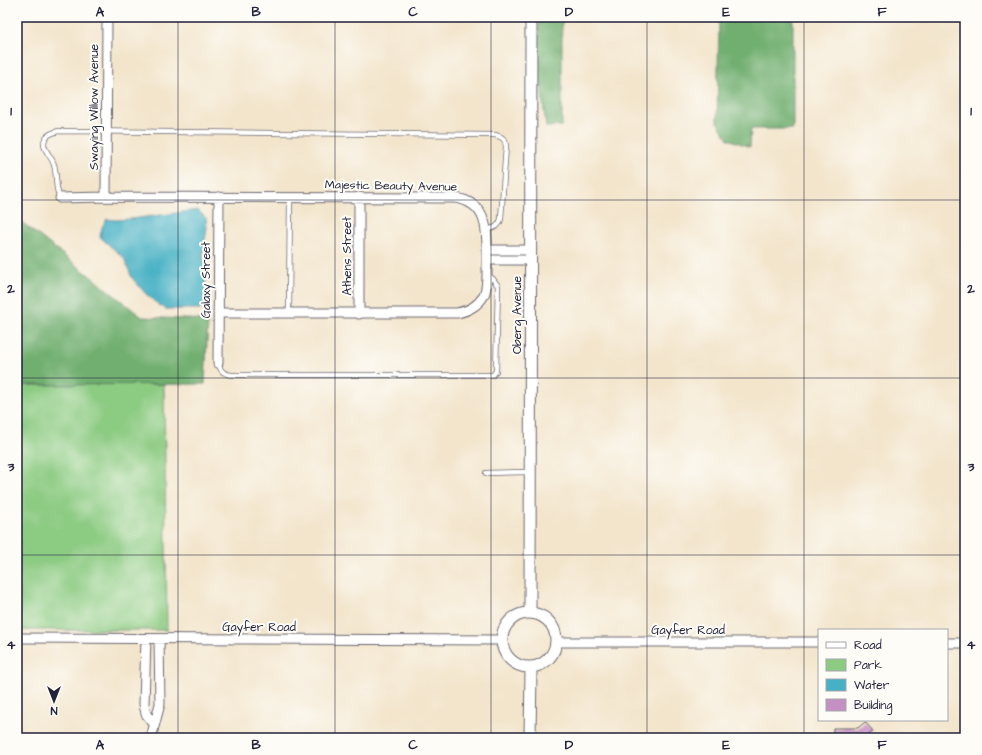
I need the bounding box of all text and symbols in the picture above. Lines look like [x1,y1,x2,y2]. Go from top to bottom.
text: A [96,3,105,21]
text: B [251,3,261,21]
text: C [408,3,418,21]
text: D [565,3,574,21]
text: E [722,3,730,21]
text: F [877,3,887,21]
street label: Swaying Willow Avenue [86,43,104,170]
text: 1 [10,102,12,120]
text: 1 [970,102,972,120]
street label: Majestic Beauty Avenue [325,176,458,197]
street label: Athens Street [339,216,356,295]
street label: Galaxy Street [198,242,216,318]
street label: Oberg Avenue [509,276,527,354]
text: 2 [6,280,15,298]
text: 2 [966,280,975,298]
text: 3 [7,458,15,476]
text: 3 [967,458,975,476]
street label: Gayfer Road [222,619,296,637]
street label: Gayfer Road [651,622,725,640]
legend [818,629,948,721]
text: 4 [7,636,16,654]
text: 4 [967,636,976,654]
text: Road [854,637,882,654]
text: Park [854,657,882,674]
text: Water [854,677,890,694]
north arrow [34,681,74,721]
text: Building [854,697,892,715]
text: N [50,703,57,718]
text: A [96,736,105,754]
text: B [251,736,261,754]
text: C [408,736,418,754]
text: D [565,736,574,754]
text: E [722,736,730,754]
text: F [877,736,887,754]

